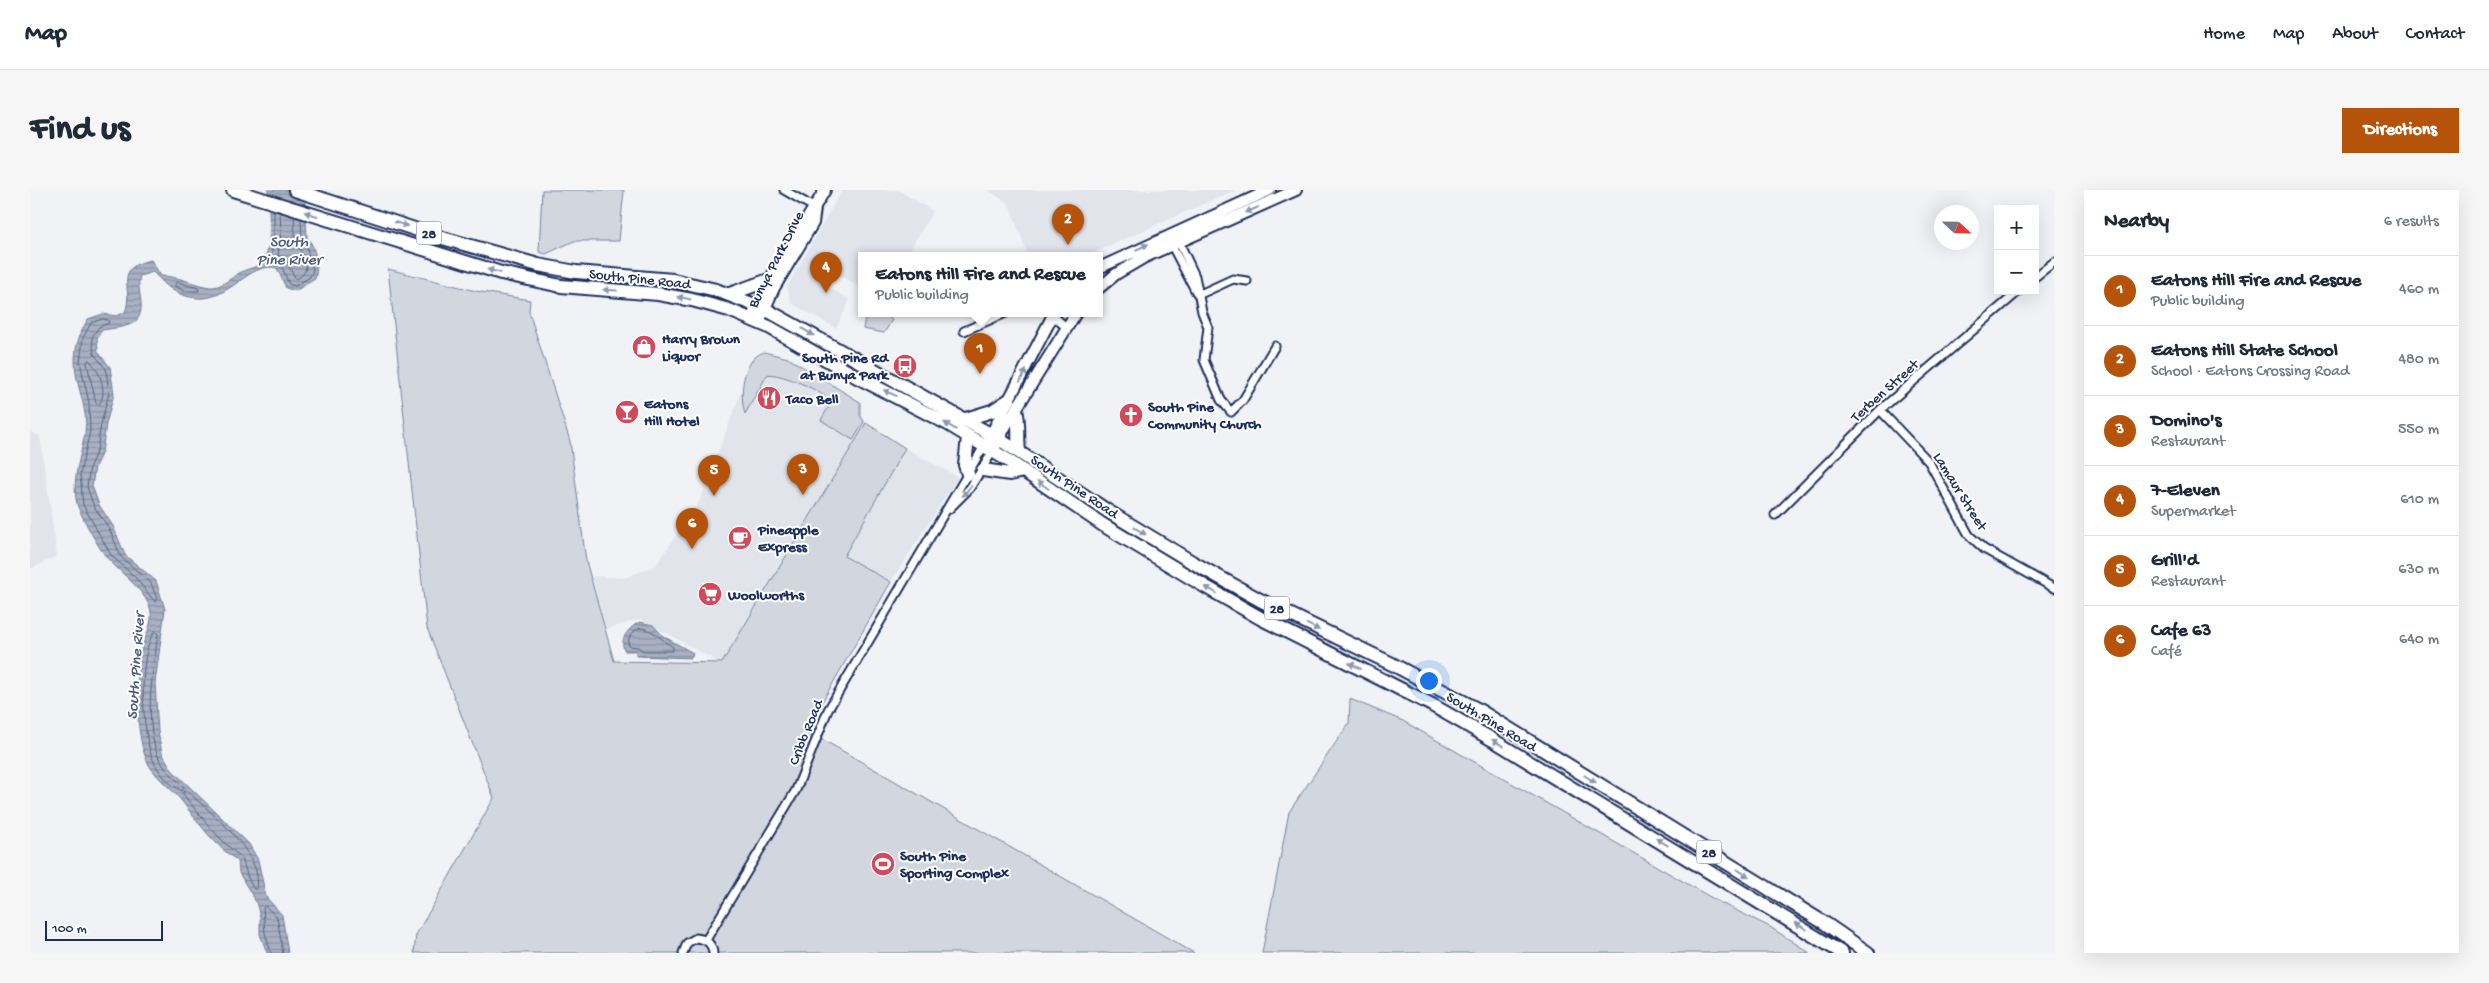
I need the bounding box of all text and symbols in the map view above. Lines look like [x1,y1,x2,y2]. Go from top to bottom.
text: Map [25,20,67,49]
text: Home [2203,24,2245,45]
text: Map [2273,24,2304,45]
text: About [2332,24,2378,45]
text: Contact [2406,24,2464,45]
button: Directions [2342,108,2459,153]
text: Find us [30,110,130,151]
pin: 2 [1052,204,1084,245]
north arrow [1934,205,1979,250]
map controls [1994,205,2039,295]
button: + [1994,205,2039,250]
one-way arrow [1245,206,1259,214]
street label: Bunya Park Drive [744,208,809,312]
one-way arrow [303,210,318,218]
text: Nearby [2104,210,2169,235]
text: 6 results [2384,213,2439,232]
one-way arrow [394,220,409,228]
road number: 28 [416,222,442,244]
water label: South Pine River [257,234,325,271]
one-way arrow [1135,242,1149,250]
button: − [1994,250,2039,295]
pin: 4 [810,252,842,293]
popup [858,252,1103,317]
text: Eatons Hill Fire and Rescue [875,264,1086,287]
street label: South Pine Road [588,266,693,294]
one-way arrow [487,267,502,275]
text: Eatons Hill Fire and Rescue [2151,270,2361,293]
text: 1 [2117,281,2123,300]
text: 460 m [2399,281,2439,300]
one-way arrow [602,286,618,294]
text: Public building [875,287,969,306]
text: Public building [2151,293,2245,312]
one-way arrow [676,294,692,302]
one-way arrow [801,327,815,336]
place label: Harry Brown Liquor [662,331,741,366]
pin: 1 [964,333,996,374]
shop icon: Harry Brown Liquor [631,334,657,360]
text: Eatons Hill State School [2151,340,2338,363]
place label: South Pine Rd at Bunya Park [799,350,890,385]
text: 2 [2116,351,2124,370]
text: 480 m [2398,351,2439,370]
bus stop icon: South Pine Rd at Bunya Park [892,353,918,379]
street label: Terben Street [1847,355,1924,427]
text: School · Eatons Crossing Road [2151,363,2349,382]
one-way arrow [1019,368,1027,383]
restaurant icon: Taco Bell [756,385,782,411]
one-way arrow [883,389,897,397]
place label: Taco Bell [785,391,839,409]
place label: Eatons Hill Hotel [644,396,700,431]
bar icon: Eatons Hill Hotel [614,399,640,425]
place label: South Pine Community Church [1147,399,1261,434]
church icon: South Pine Community Church [1118,402,1144,428]
text: Domino's [2151,410,2222,433]
one-way arrow [943,421,956,430]
text: 3 [2116,421,2124,440]
text: 550 m [2398,421,2439,440]
text: Restaurant [2151,433,2225,452]
street label: Lamaur Street [1928,450,1991,536]
street label: South Pine Road [1026,452,1122,524]
pin: 3 [787,454,819,495]
pin: 5 [698,455,730,496]
one-way arrow [1036,480,1050,490]
text: 7-Eleven [2151,480,2220,503]
one-way arrow [962,485,973,498]
text: 4 [2116,491,2124,510]
text: 610 m [2400,491,2439,510]
text: Supermarket [2151,503,2236,522]
pin: 6 [676,508,708,549]
place label: Pineapple Express [757,522,820,557]
cafe icon: Pineapple Express [727,525,753,551]
one-way arrow [1134,526,1147,535]
text: Grill'd [2151,550,2198,573]
text: 5 [2116,561,2124,580]
text: 630 m [2398,561,2439,580]
text: Restaurant [2151,573,2225,592]
supermarket icon: Woolworths [697,581,723,607]
one-way arrow [1205,586,1218,595]
place label: Woolworths [727,587,806,605]
road number: 28 [1264,596,1290,619]
water label: South Pine River [124,609,151,720]
text: Cafe 63 [2151,620,2211,643]
one-way arrow [1306,623,1320,631]
text: 6 [2116,631,2124,650]
text: 640 m [2399,631,2439,650]
text: Café [2151,643,2182,662]
one-way arrow [1348,661,1362,669]
your location [1416,668,1442,694]
street label: South Pine Road [1443,689,1540,757]
street label: Cribb Road [786,696,829,768]
one-way arrow [1492,738,1505,747]
one-way arrow [1584,774,1597,784]
one-way arrow [1656,838,1669,847]
road number: 28 [1696,840,1722,864]
place label: South Pine Sporting Complex [900,848,1009,883]
sports icon: South Pine Sporting Complex [870,851,896,877]
one-way arrow [1737,869,1750,878]
scale bar [45,918,162,941]
text: 100 m [52,921,87,938]
one-way arrow [1795,922,1808,931]

